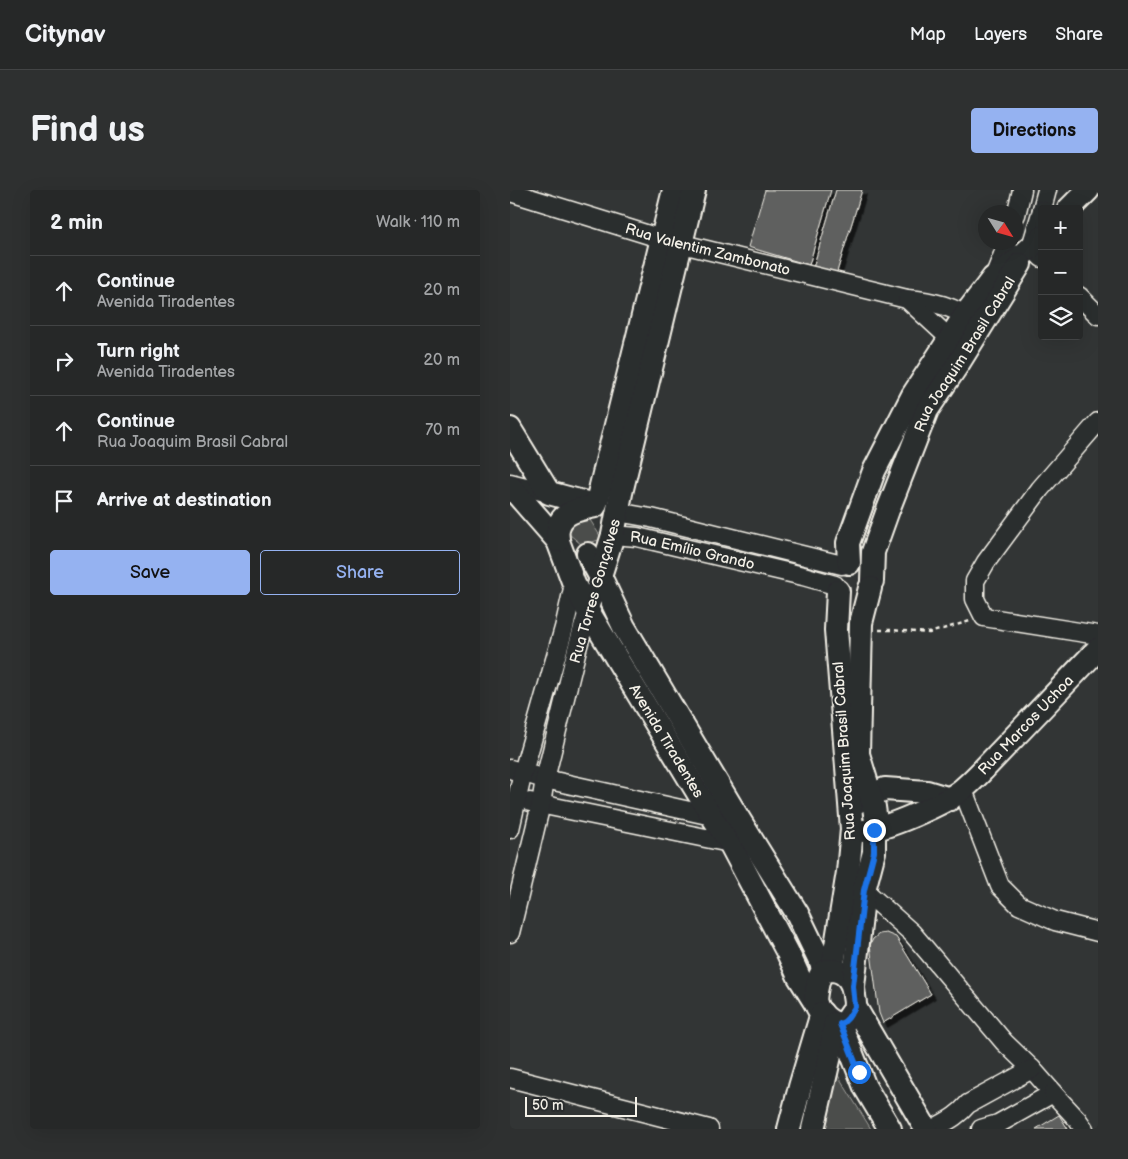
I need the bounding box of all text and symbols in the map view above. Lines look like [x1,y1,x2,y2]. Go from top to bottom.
text: Citynav [25,20,106,49]
text: Map [910,24,946,45]
text: Layers [974,24,1027,45]
text: Share [1055,24,1103,45]
button: Directions [971,108,1098,153]
text: Find us [30,109,145,152]
north arrow [978,205,1023,250]
map controls [1038,205,1083,340]
button: + [1038,205,1083,250]
text: 2 min [50,210,103,235]
text: Walk · 110 m [376,213,460,232]
street label: Rua Valentim Zambonato [623,219,792,280]
button: − [1038,250,1083,295]
text: Continue [97,270,175,293]
street label: Rua Joaquim Brasil Cabral [910,273,1020,435]
icon: ahead [50,277,78,305]
text: 20 m [424,281,460,300]
text: Avenida Tiradentes [97,293,235,312]
button: layers [1038,295,1083,340]
text: Turn right [97,340,180,363]
icon: right [50,347,78,375]
text: 20 m [424,351,460,370]
text: Avenida Tiradentes [97,363,235,382]
text: Continue [97,410,175,433]
icon: ahead [50,417,78,445]
text: 70 m [425,421,460,440]
text: Rua Joaquim Brasil Cabral [97,433,288,452]
icon: arrive [50,487,78,515]
text: Arrive at destination [97,489,272,512]
street label: Rua Torres Gonçalves [566,516,625,666]
street label: Rua Emílio Grando [629,527,756,574]
button: Save [50,550,250,595]
button: Share [260,550,460,595]
street label: Rua Joaquim Brasil Cabral [829,661,860,841]
street label: Rua Marcos Uchoa [974,671,1078,779]
street label: Avenida Tiradentes [624,681,708,802]
route end [863,819,886,842]
route start [848,1061,871,1084]
scale bar [525,1094,638,1117]
text: 50 m [532,1097,564,1114]

